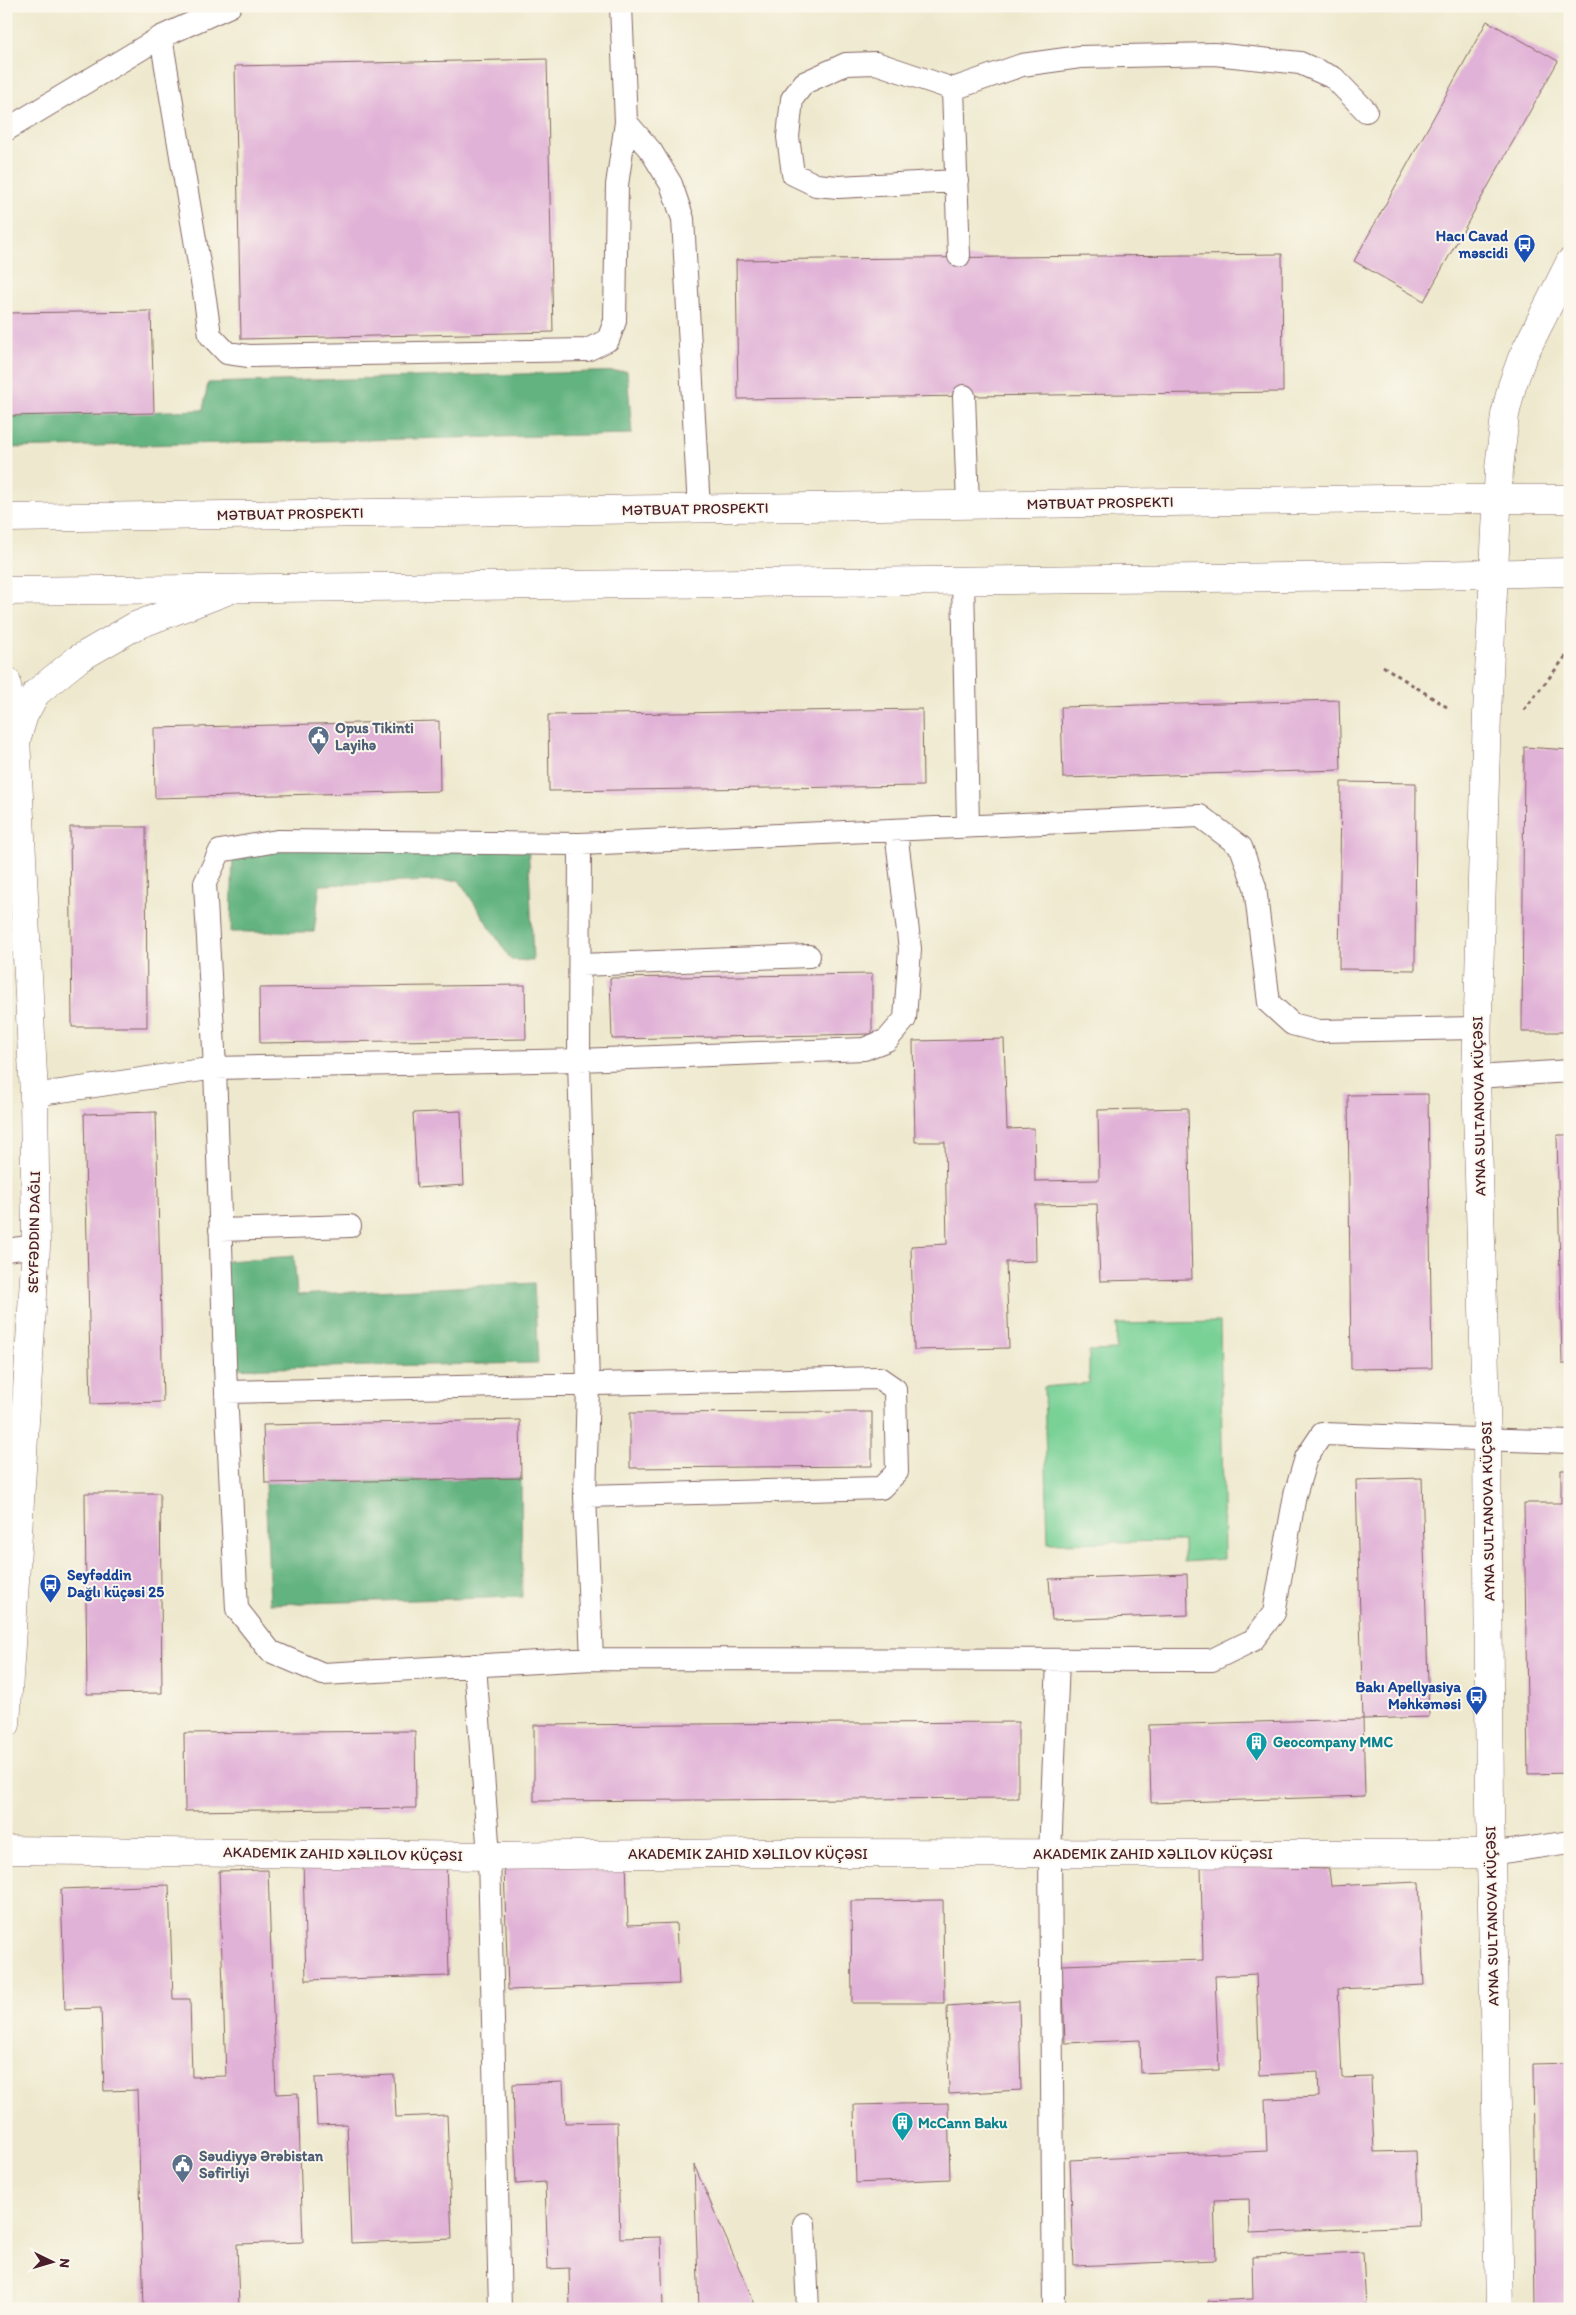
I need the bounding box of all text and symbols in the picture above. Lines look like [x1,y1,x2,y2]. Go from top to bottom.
place label: Hacı Cavad məscidi [1436,227,1509,262]
bus stop icon: Hacı Cavad məscidi [1512,233,1536,264]
street label: MƏTBUAT PROSPEKTI [1026,493,1174,513]
street label: MƏTBUAT PROSPEKTI [621,499,769,519]
street label: MƏTBUAT PROSPEKTI [216,504,364,524]
place label: Opus Tikinti Layihə [335,719,414,755]
public building icon: Opus Tikinti Layihə [307,725,331,756]
street label: AYNA SULTANOVA KÜÇƏSI [1468,1016,1490,1196]
street label: SEYFƏDDIN DAĞLI [24,1171,44,1293]
street label: AYNA SULTANOVA KÜÇƏSI [1477,1421,1499,1601]
place label: Seyfəddin Dağlı küçəsi 25 [67,1566,164,1602]
bus stop icon: Seyfəddin Dağlı küçəsi 25 [39,1572,63,1603]
place label: Bakı Apellyasiya Məhkəməsi [1356,1678,1461,1713]
bus stop icon: Bakı Apellyasiya Məhkəməsi [1465,1684,1489,1715]
building icon: Geocompany MMC [1245,1730,1269,1761]
place label: Geocompany MMC [1273,1733,1393,1752]
street label: AYNA SULTANOVA KÜÇƏSI [1481,1826,1503,2006]
street label: AKADEMIK ZAHID XƏLILOV KÜÇƏSI [223,1843,463,1865]
street label: AKADEMIK ZAHID XƏLILOV KÜÇƏSI [628,1845,868,1863]
street label: AKADEMIK ZAHID XƏLILOV KÜÇƏSI [1033,1845,1273,1863]
building icon: McCann Baku [890,2111,914,2142]
place label: McCann Baku [918,2114,1008,2132]
place label: Səudiyyə Ərəbistan Səfirliyi [199,2147,324,2183]
public building icon: Səudiyyə Ərəbistan Səfirliyi [171,2153,195,2184]
north arrow [28,2238,78,2288]
text: N [56,2258,73,2269]

